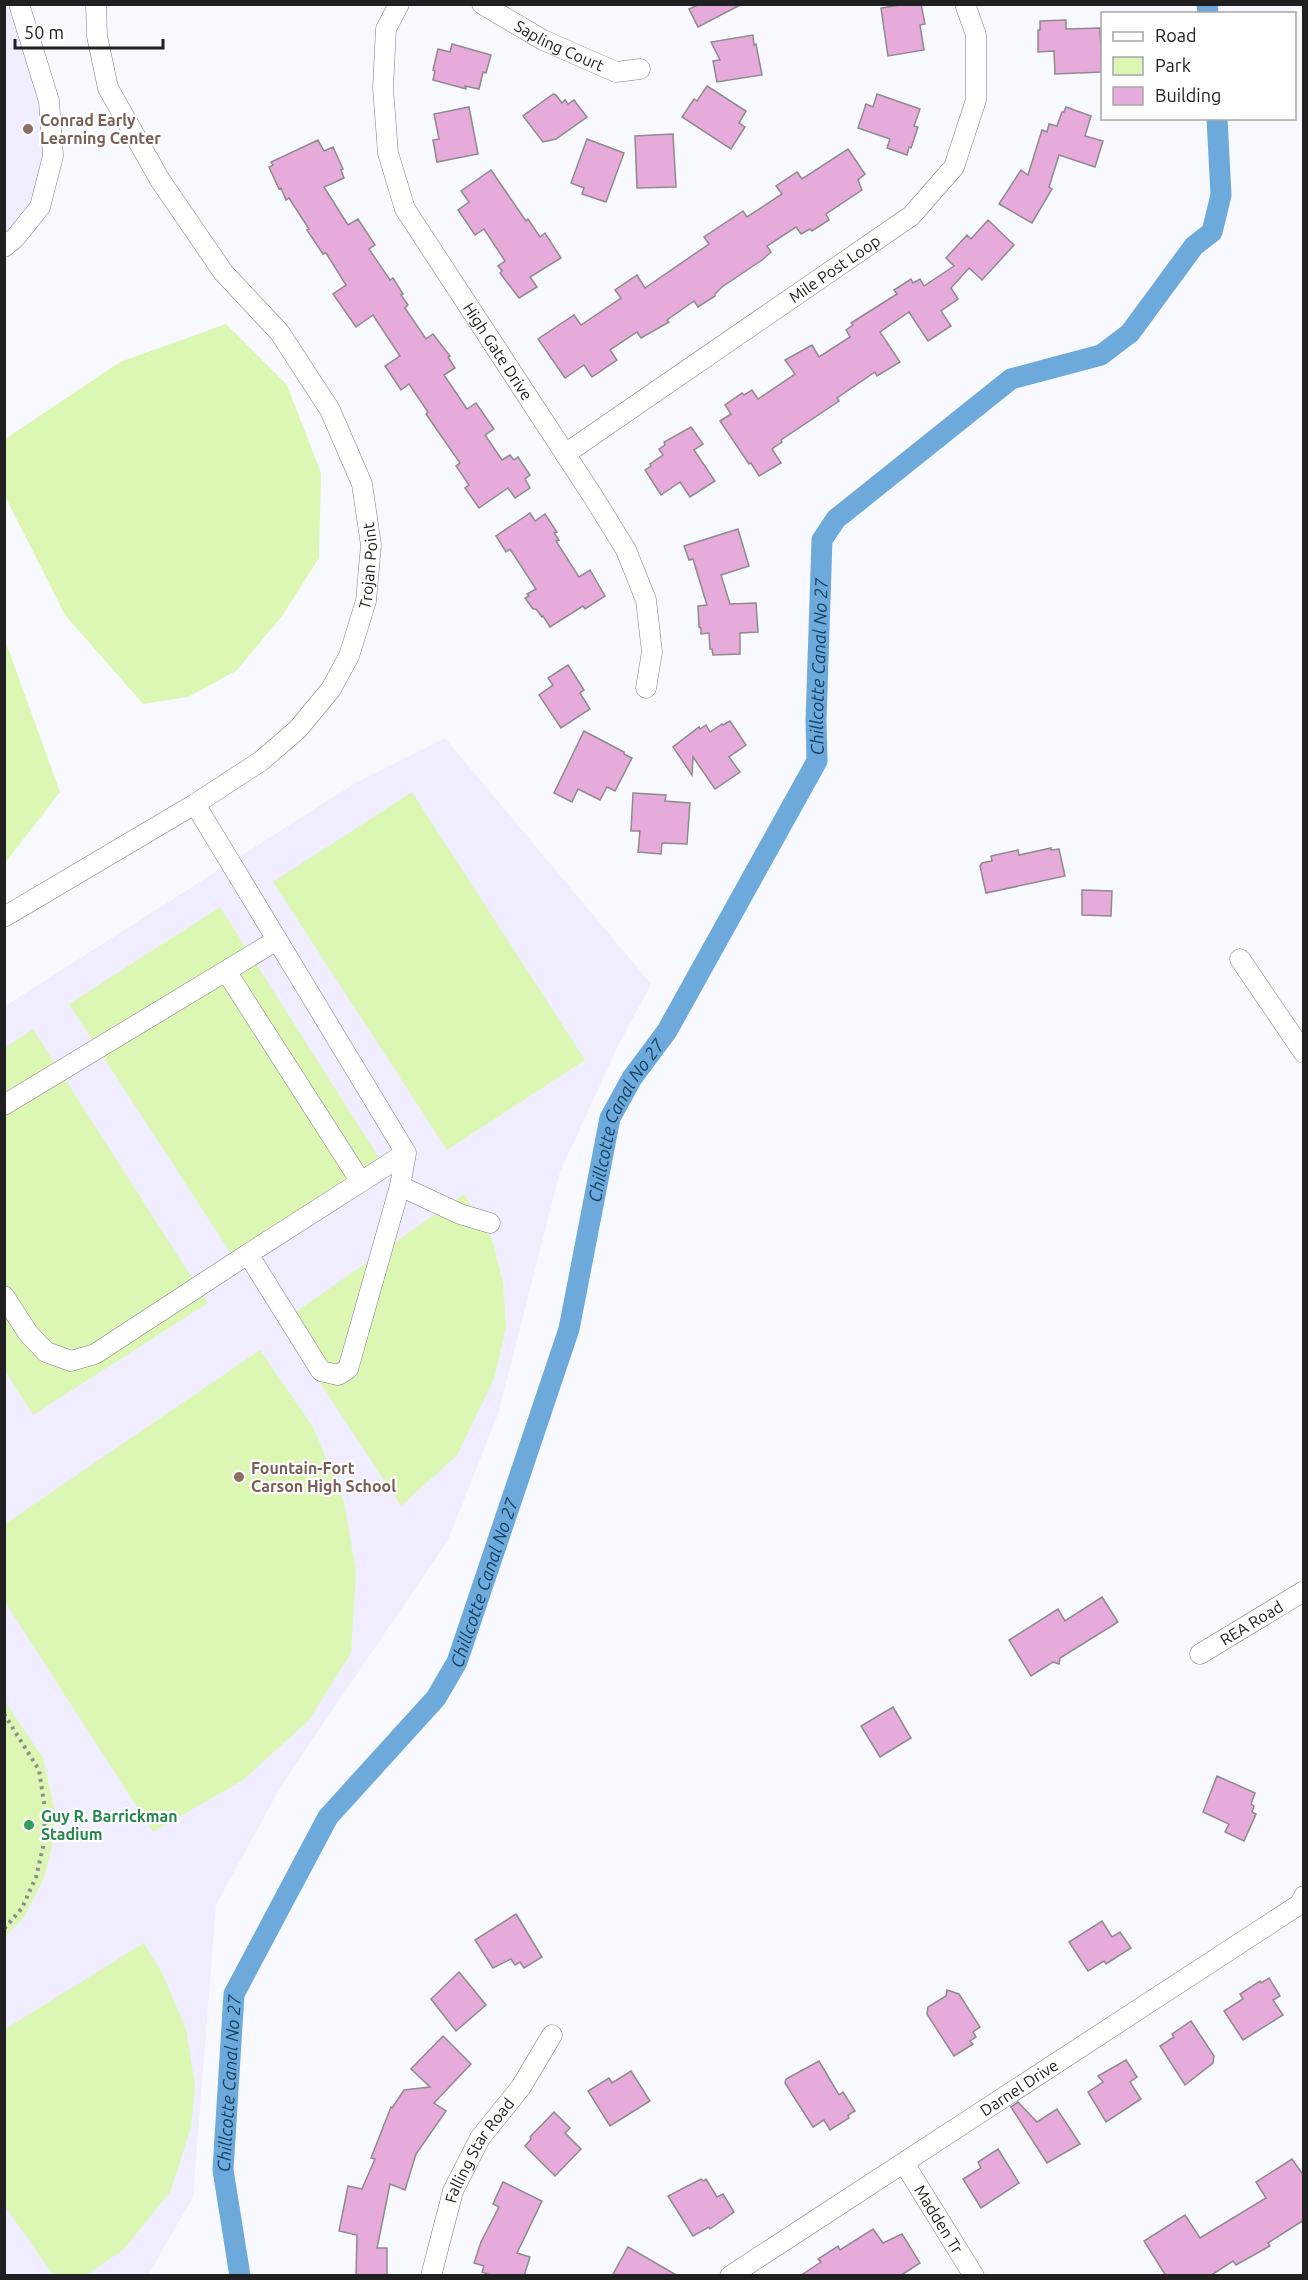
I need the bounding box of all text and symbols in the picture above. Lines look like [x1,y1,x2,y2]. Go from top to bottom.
scale bar [15,12,164,50]
legend [1101,12,1296,120]
street label: Sapling Court [512,16,607,75]
text: 50 m [24,22,64,42]
text: Road [1155,25,1197,45]
text: Park [1155,55,1191,75]
text: Building [1155,85,1221,105]
place label: Conrad Early Learning Center [40,111,161,147]
marker: Conrad Early Learning Center [21,122,35,136]
street label: Mile Post Loop [785,231,883,306]
street label: High Gate Drive [460,299,536,403]
street label: Trojan Point [355,521,380,611]
water label: Chillcotte Canal No 27 [806,577,831,756]
water label: Chillcotte Canal No 27 [584,1034,668,1204]
place label: Fountain-Fort Carson High School [251,1459,396,1495]
marker: Fountain-Fort Carson High School [232,1470,246,1484]
water label: Chillcotte Canal No 27 [446,1495,522,1670]
street label: REA Road [1217,1597,1286,1649]
place label: Guy R. Barrickman Stadium [41,1807,178,1843]
marker: Guy R. Barrickman Stadium [22,1818,36,1832]
water label: Chillcotte Canal No 27 [213,1994,244,2173]
street label: Darnel Drive [977,2055,1061,2119]
street label: Falling Star Road [441,2094,518,2205]
street label: Madden Tr [911,2182,967,2257]

